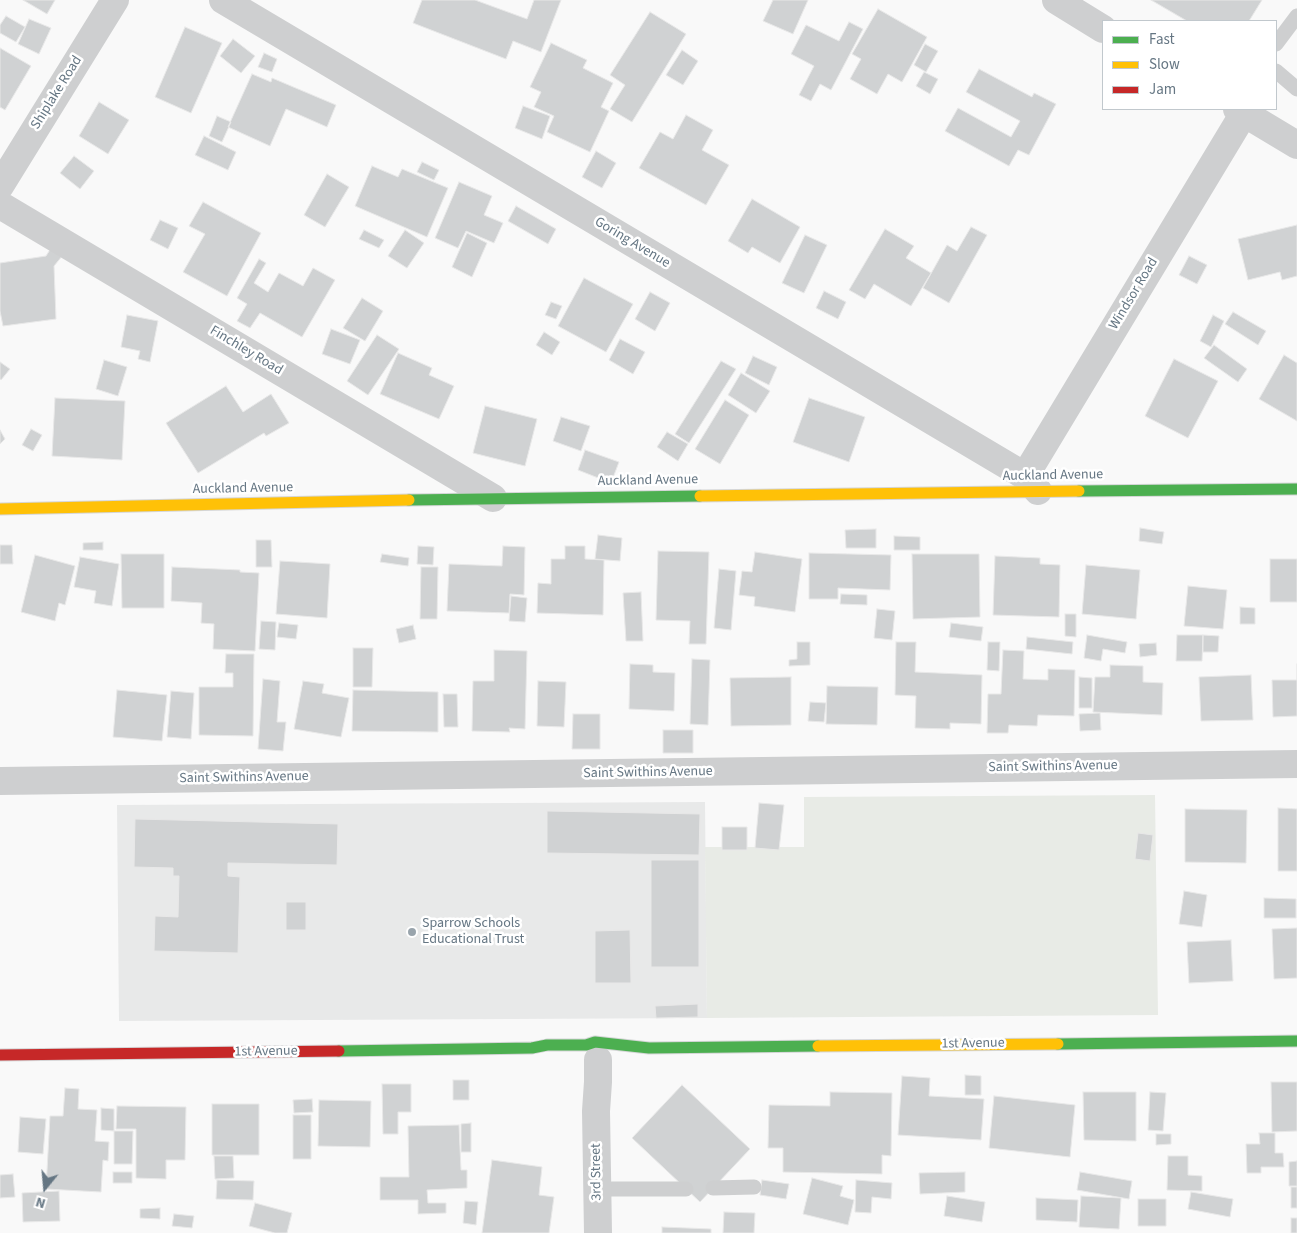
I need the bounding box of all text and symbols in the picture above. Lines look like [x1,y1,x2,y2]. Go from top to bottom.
legend [1102,20,1277,110]
text: Fast [1149,29,1175,50]
street label: Shiplake Road [28,53,86,133]
text: Slow [1149,54,1180,75]
text: Jam [1149,79,1176,100]
street label: Goring Avenue [591,214,673,272]
street label: Windsor Road [1106,255,1162,333]
street label: Finchley Road [207,323,285,379]
street label: Auckland Avenue [1003,467,1103,485]
street label: Auckland Avenue [598,472,698,490]
street label: Auckland Avenue [193,480,293,498]
street label: Saint Swithins Avenue [988,757,1118,777]
street label: Saint Swithins Avenue [583,763,713,783]
street label: Saint Swithins Avenue [179,768,309,788]
place label: Sparrow Schools Educational Trust [422,916,524,949]
marker: Sparrow Schools Educational Trust [406,926,418,938]
street label: 1st Avenue [941,1035,1005,1053]
street label: 1st Avenue [234,1043,298,1061]
street label: 3rd Street [588,1143,606,1201]
north arrow [20,1163,70,1213]
text: N [33,1191,48,1213]

